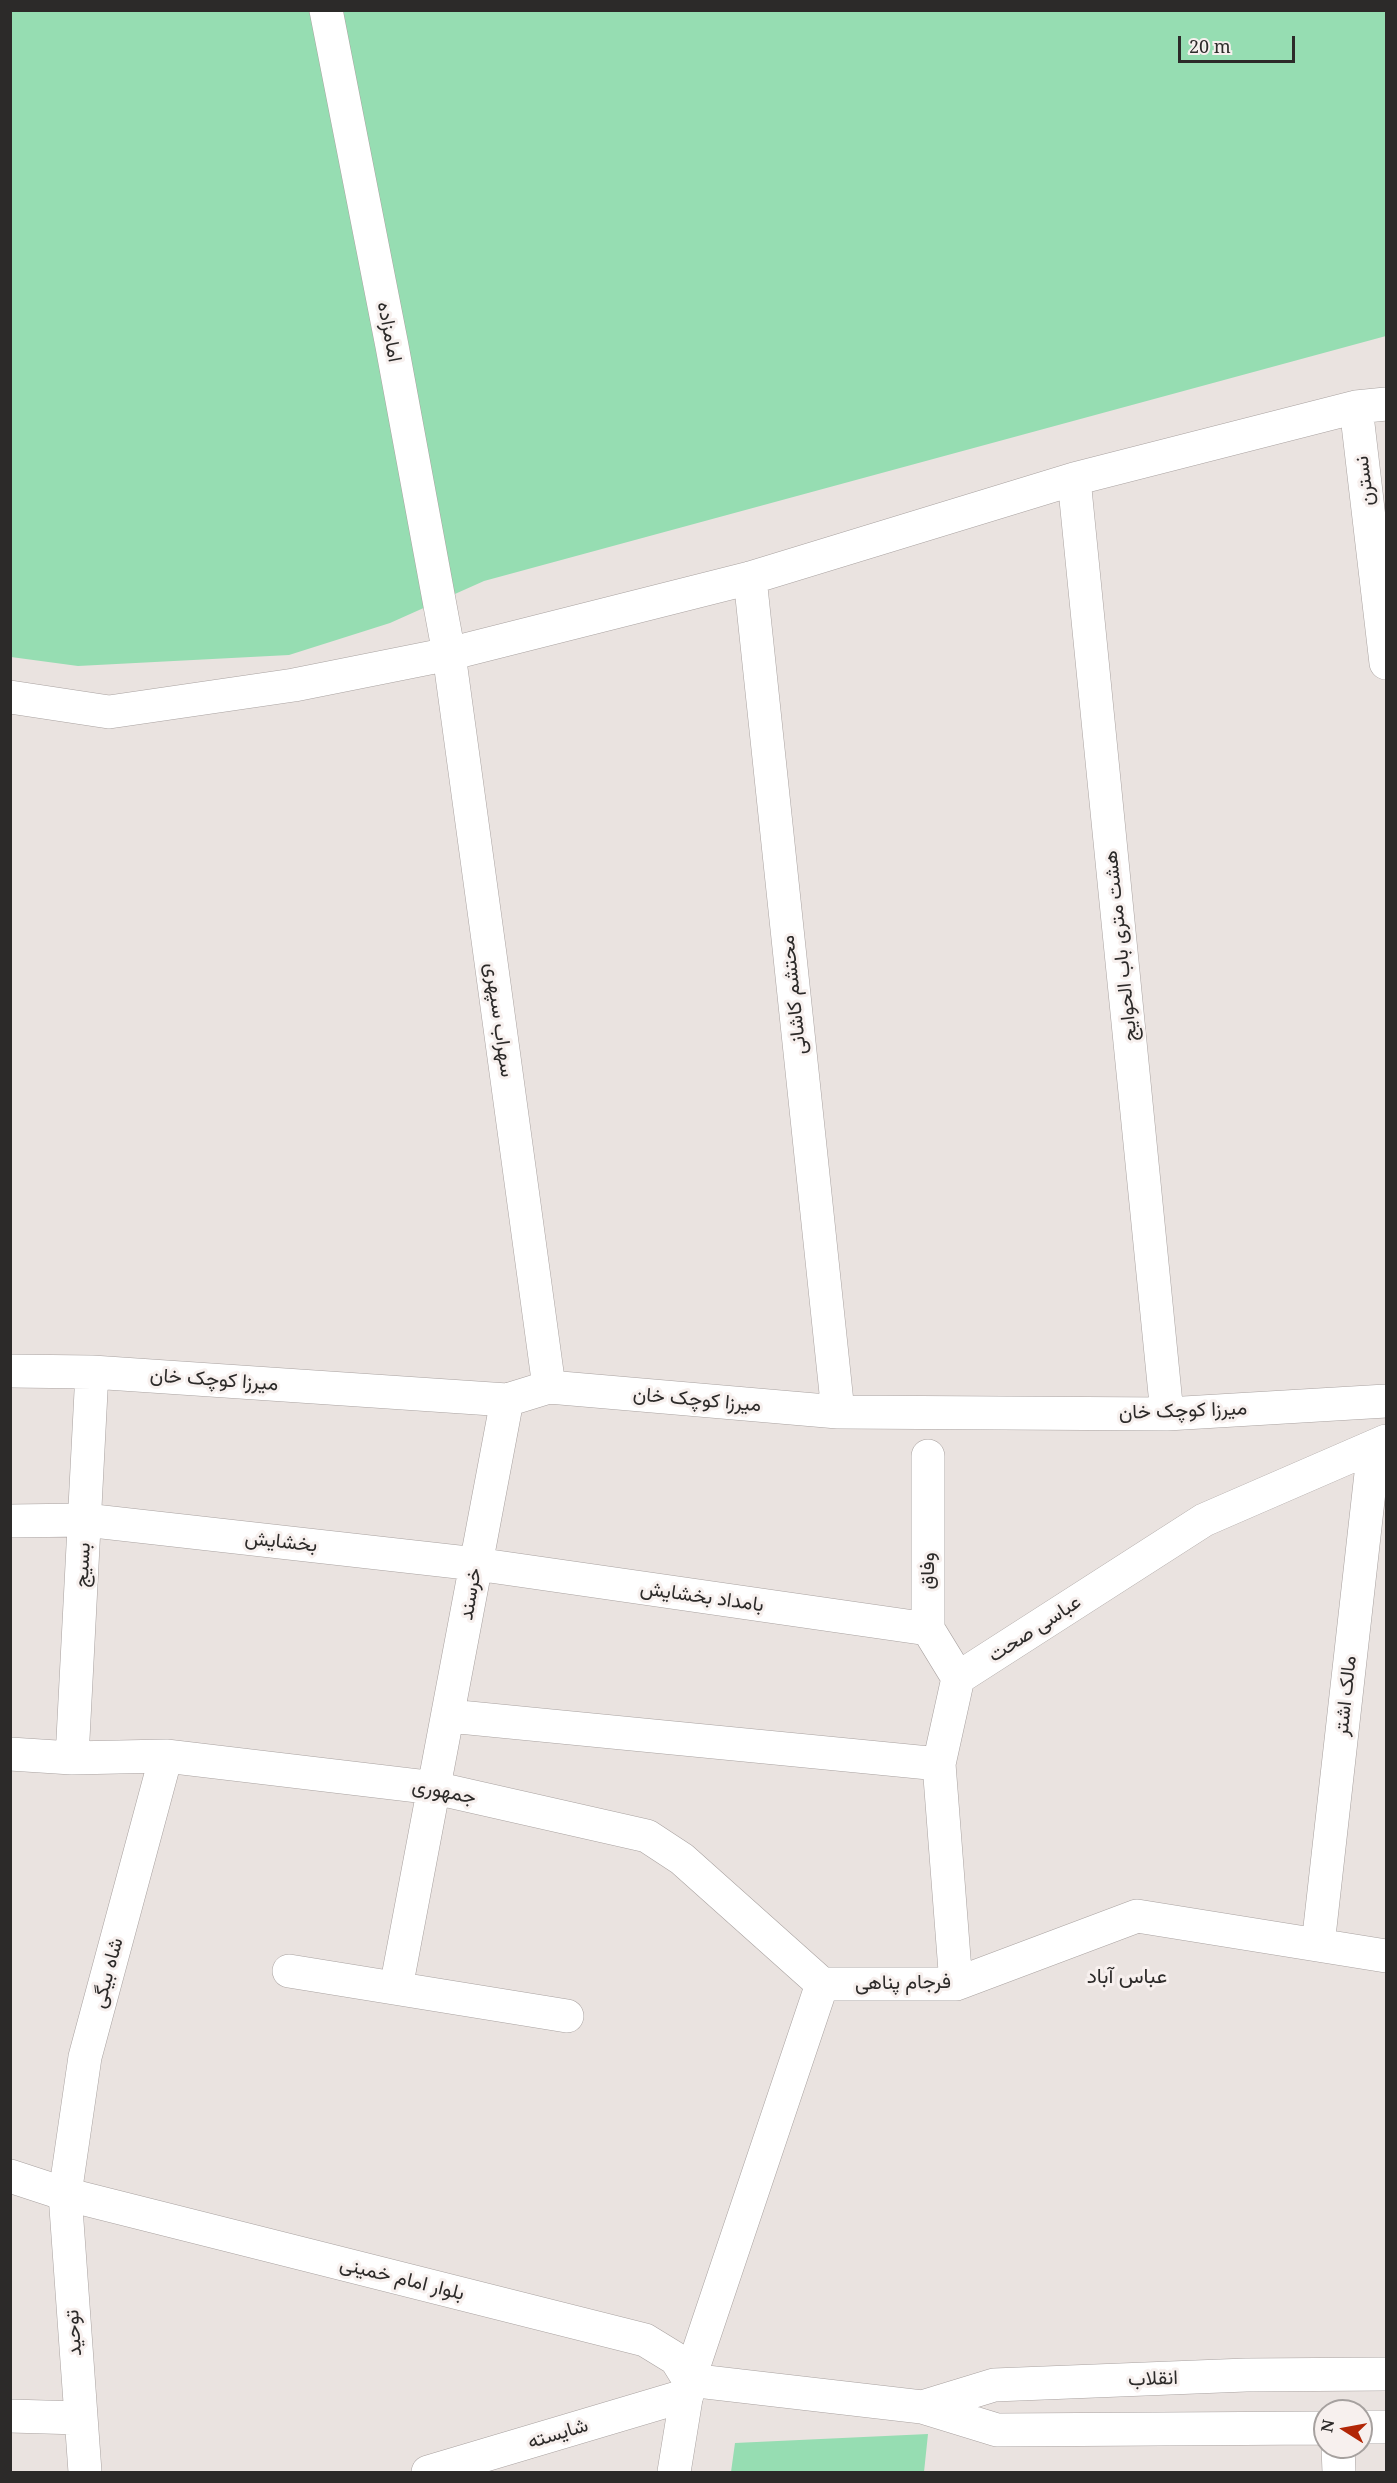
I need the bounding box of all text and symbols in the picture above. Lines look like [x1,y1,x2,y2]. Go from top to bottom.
scale bar [1181,24,1298,62]
text: 20 m [1189,34,1231,58]
street label: امامزاده [371,300,407,364]
street label: نسترن [1350,455,1380,507]
street label: هشت متری باب الحوایج [1099,849,1143,1043]
street label: محتشم کاشانی [776,934,812,1056]
street label: سهراب سپهری [479,961,519,1079]
street label: میرزا کوچک خان [149,1364,279,1396]
street label: میرزا کوچک خان [632,1382,762,1418]
street label: میرزا کوچک خان [1118,1397,1248,1425]
street label: بخشایش [244,1526,318,1558]
street label: بسیج [70,1542,96,1588]
street label: وفاق [916,1552,940,1590]
street label: خرسند [455,1566,487,1622]
street label: بامداد بخشایش [639,1576,765,1618]
street label: عباسی صحت [984,1590,1086,1668]
street label: مالک اشتر [1330,1654,1362,1738]
street label: جمهوری [410,1774,478,1810]
street label: شاه بیگی [87,1935,129,2011]
district label: عباس آباد [1087,1964,1167,1990]
street label: فرجام پناهی [855,1970,951,1996]
street label: بلوار امام خمینی [337,2252,467,2306]
street label: توحید [60,2309,88,2357]
street label: انقلاب [1128,2366,1178,2392]
north arrow [1313,2399,1373,2459]
street label: شایسته [525,2413,591,2455]
text: N [1315,2418,1339,2434]

